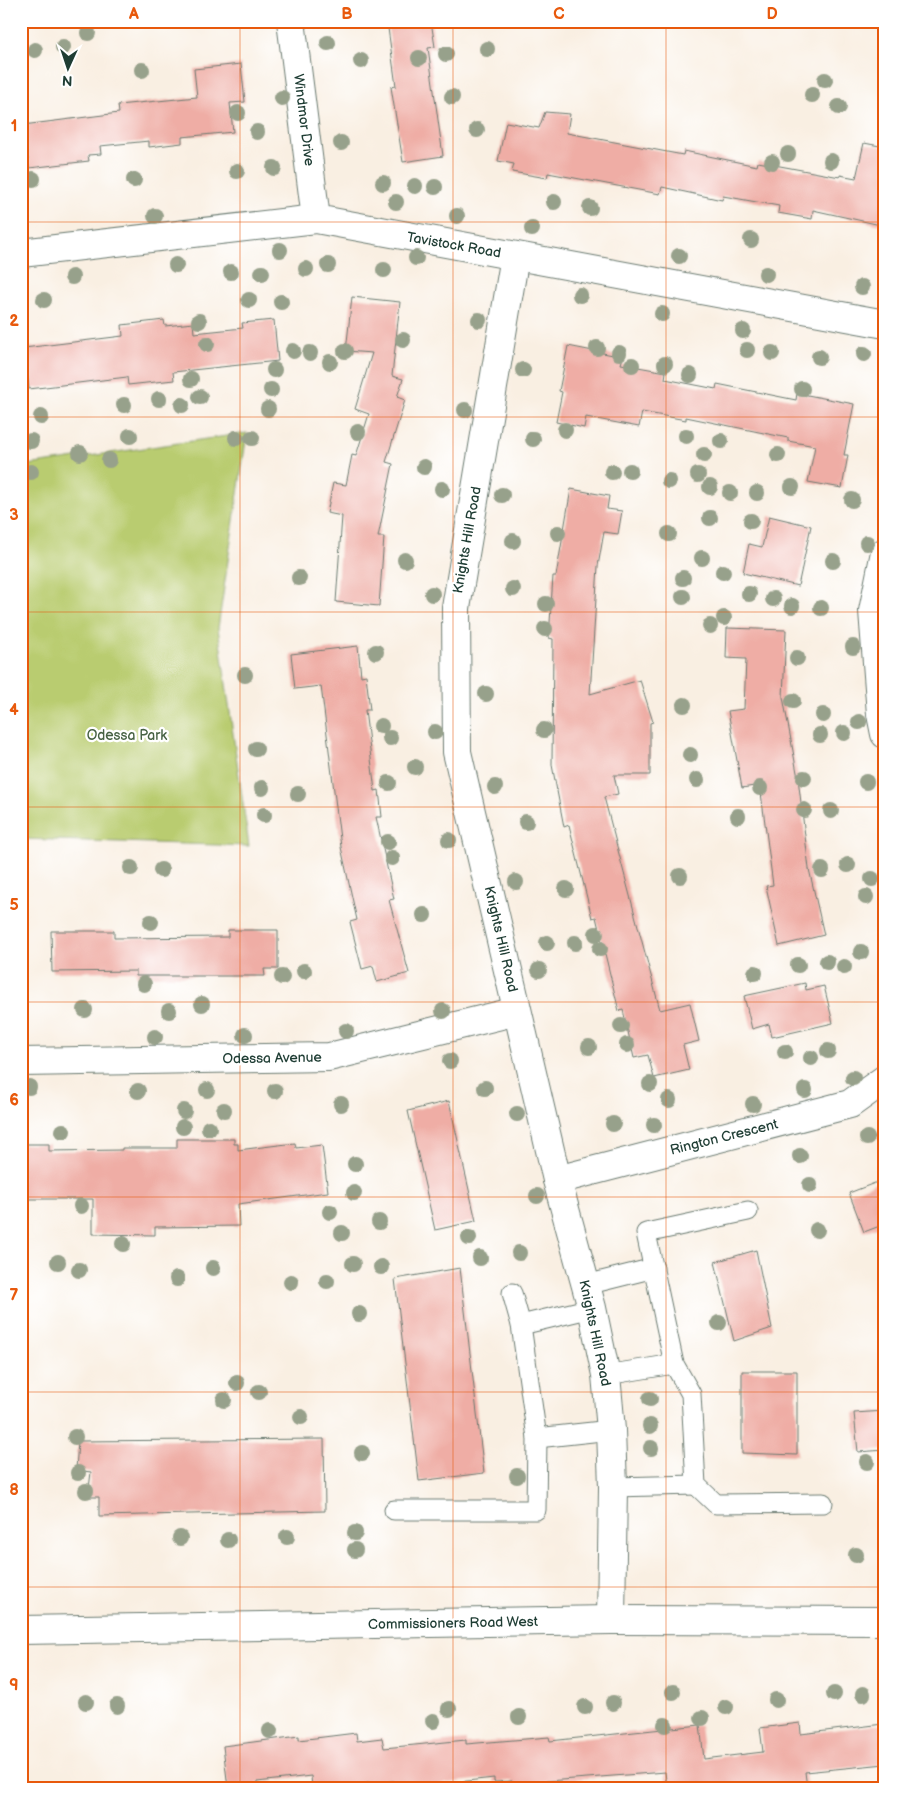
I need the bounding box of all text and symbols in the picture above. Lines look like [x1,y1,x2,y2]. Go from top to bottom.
text: A [128,5,139,24]
text: B [341,5,353,24]
text: C [553,5,565,24]
text: D [766,5,778,24]
north arrow [42,42,92,92]
text: N [62,72,73,89]
street label: Windmor Drive [290,73,318,167]
text: 1 [11,117,17,136]
street label: Tavistock Road [405,228,503,262]
text: 2 [9,312,19,331]
street label: Knights Hill Road [449,485,485,595]
text: 3 [9,506,19,525]
text: 4 [9,701,19,720]
park label: Odessa Park [87,727,167,744]
street label: Knights Hill Road [481,884,521,994]
text: 5 [9,896,19,915]
street label: Odessa Avenue [222,1049,322,1067]
text: 6 [9,1091,19,1110]
street label: Rington Crescent [668,1115,780,1159]
street label: Knights Hill Road [575,1278,615,1388]
text: 7 [10,1286,19,1305]
text: 8 [9,1481,19,1500]
street label: Commissioners Road West [368,1613,539,1633]
text: 9 [9,1676,19,1695]

